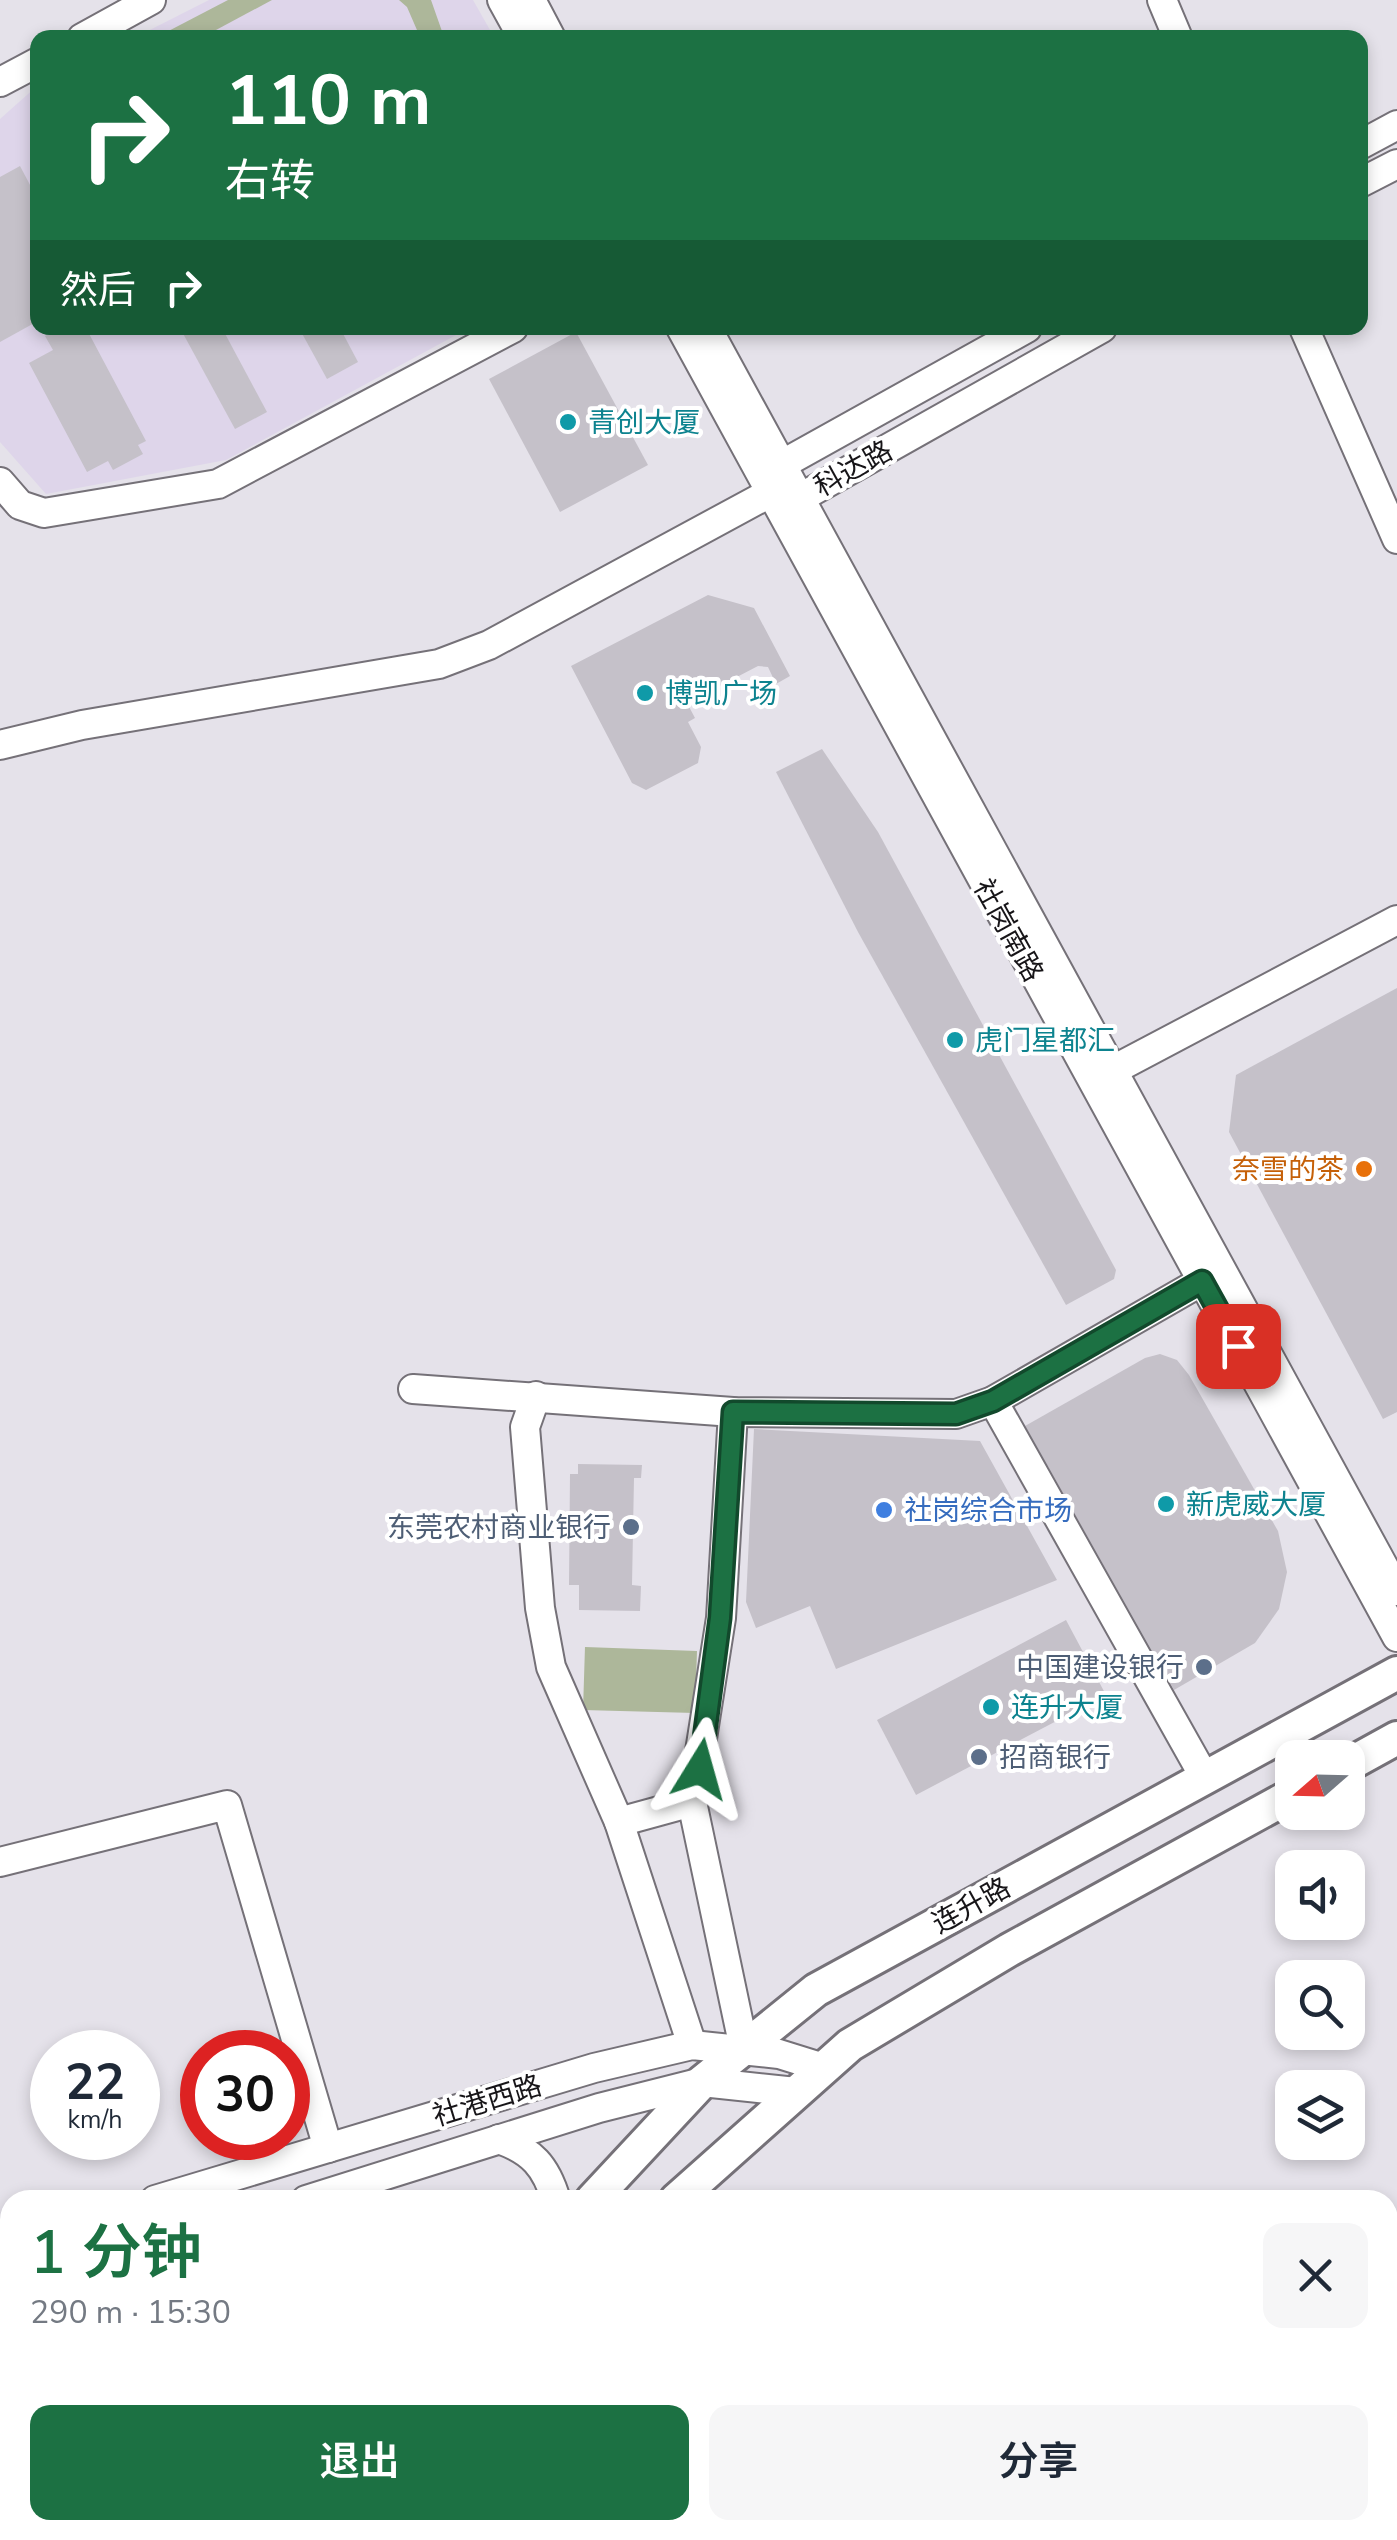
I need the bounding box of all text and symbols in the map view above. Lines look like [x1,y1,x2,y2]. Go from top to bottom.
text: 110 m [225,53,431,149]
icon: right [60,70,190,200]
text: 右转 [225,151,315,212]
icon: right [156,260,211,315]
text: 然后 [60,265,136,316]
place label: 青创大厦 [588,404,700,442]
marker: 青创大厦 [557,411,579,433]
street label: 科达路 [808,432,899,506]
place label: 博凯广场 [665,675,777,713]
marker: 博凯广场 [634,682,656,704]
street label: 社岗南路 [964,872,1052,989]
place label: 虎门星都汇 [975,1022,1115,1060]
marker: 虎门星都汇 [944,1029,966,1051]
place label: 奈雪的茶 [1232,1151,1344,1189]
marker: 奈雪的茶 [1353,1158,1375,1180]
pin [1196,1304,1281,1389]
icon: arrive [1211,1319,1266,1374]
place label: 新虎威大厦 [1186,1486,1326,1524]
place label: 社岗综合市场 [904,1492,1072,1530]
marker: 新虎威大厦 [1155,1493,1177,1515]
marker: 社岗综合市场 [873,1499,895,1521]
place label: 东莞农村商业银行 [387,1509,611,1547]
marker: 东莞农村商业银行 [620,1516,642,1538]
place label: 中国建设银行 [1016,1649,1184,1687]
marker: 中国建设银行 [1193,1656,1215,1678]
place label: 连升大厦 [1011,1689,1123,1727]
marker: 连升大厦 [980,1696,1002,1718]
position arrow [648,1717,752,1821]
place label: 招商银行 [999,1739,1111,1777]
north arrow [1275,1740,1365,1830]
map controls [1275,1740,1365,2160]
marker: 招商银行 [968,1746,990,1768]
button: sound [1275,1850,1365,1940]
street label: 连升路 [926,1869,1017,1943]
button: search [1275,1960,1365,2050]
speed limit sign: 30 [180,2030,310,2160]
text: 22 [65,2048,125,2117]
street label: 社港西路 [428,2066,546,2136]
button: layers [1275,2070,1365,2160]
text: km/h [67,2103,123,2137]
text: 1 分钟 [30,2212,202,2294]
button: close [1263,2223,1368,2328]
text: 290 m · 15:30 [30,2291,231,2334]
button: 退出 [30,2405,689,2520]
button: 分享 [709,2405,1368,2520]

